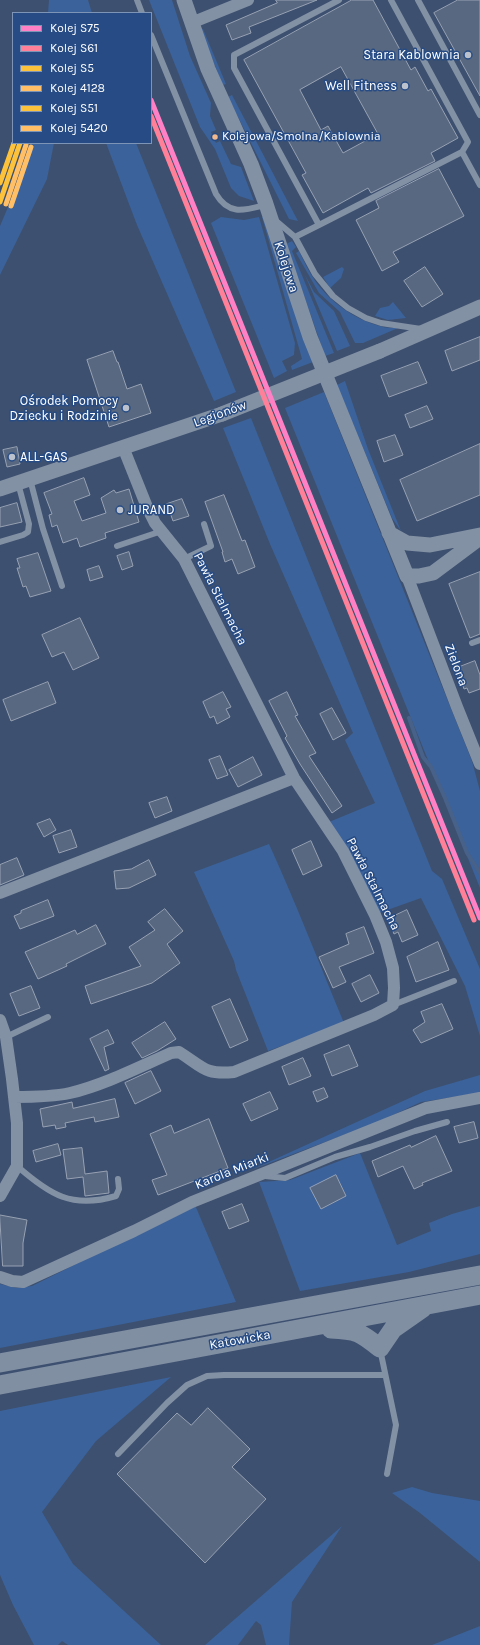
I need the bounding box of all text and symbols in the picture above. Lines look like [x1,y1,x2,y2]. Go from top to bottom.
legend [12,12,152,144]
text: Kolej S75 [50,21,100,35]
text: Kolej S61 [50,41,98,55]
place label: Stara Kablownia [363,47,460,63]
marker: Stara Kablownia [463,50,473,60]
text: Kolej S5 [50,61,94,75]
place label: Well Fitness [325,78,397,94]
text: Kolej 4128 [50,81,105,95]
marker: Well Fitness [400,81,410,91]
text: Kolej S51 [50,101,98,115]
text: Kolej 5420 [50,121,108,135]
place label: Kolejowa/Smolna/Kablownia [222,130,381,144]
marker: Kolejowa/Smolna/Kablownia [210,132,220,142]
street label: Kolejowa [270,239,302,295]
place label: Ośrodek Pomocy Dziecku i Rodzinie [10,393,118,424]
street label: Legionów [191,397,249,431]
marker: Ośrodek Pomocy Dziecku i Rodzinie [121,403,131,413]
place label: ALL-GAS [20,449,68,465]
marker: ALL-GAS [7,452,17,462]
place label: JURAND [128,502,175,518]
marker: JURAND [115,505,125,515]
street label: Pawła Stalmacha [190,550,250,648]
street label: Zielona [441,642,471,688]
street label: Pawła Stalmacha [343,835,403,933]
street label: Karola Miarki [193,1149,271,1193]
street label: Katowicka [208,1327,272,1353]

